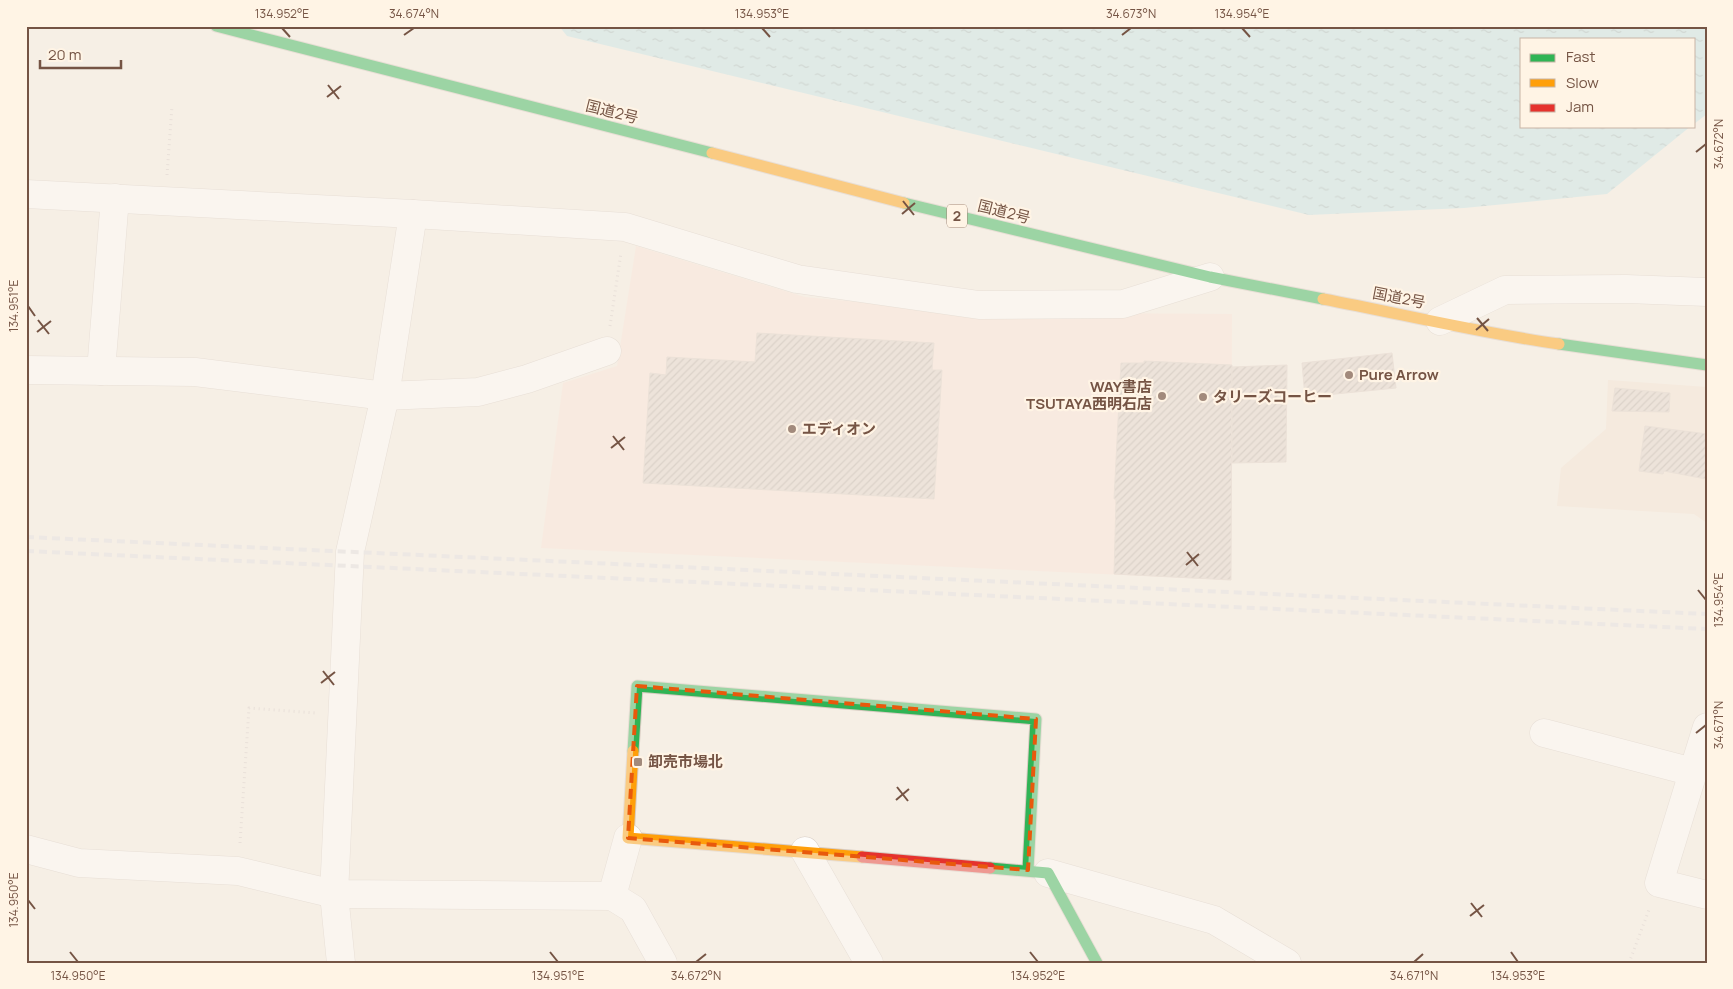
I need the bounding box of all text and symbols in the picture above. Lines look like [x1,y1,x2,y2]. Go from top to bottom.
text: 134.952°E [255,5,309,22]
text: 34.674°N [389,5,439,22]
text: 134.953°E [735,5,789,22]
text: 34.673°N [1106,5,1156,22]
text: 134.954°E [1215,5,1270,22]
scale bar [40,38,121,70]
legend [1520,38,1696,128]
text: 20 m [48,44,81,65]
text: Fast [1566,46,1595,67]
text: Slow [1566,72,1599,93]
street label: 国道2号 [584,95,641,128]
text: Jam [1566,96,1594,117]
text: 34.672°N [1710,119,1727,169]
street label: 国道2号 [976,195,1033,228]
road number: 2 [947,205,967,228]
text: 134.951°E [5,280,22,332]
street label: 国道2号 [1371,282,1427,313]
place label: Pure Arrow [1359,364,1439,385]
marker: Pure Arrow [1343,369,1355,381]
place label: WAY書店 TSUTAYA西明石店 [1026,376,1152,414]
place label: タリーズコーヒー [1213,386,1332,407]
marker: WAY書店 TSUTAYA西明石店 [1156,390,1168,402]
marker: タリーズコーヒー [1197,391,1209,403]
place label: エディオン [802,418,876,439]
marker: エディオン [786,423,798,435]
text: 134.954°E [1710,572,1727,627]
text: 34.671°N [1710,701,1727,749]
place label: 卸売市場北 [648,751,723,772]
marker: 卸売市場北 [632,756,644,768]
text: 134.950°E [5,872,22,928]
text: 134.950°E [50,967,106,984]
text: 134.951°E [532,967,584,984]
text: 34.672°N [671,967,721,984]
text: 134.952°E [1011,967,1065,984]
text: 34.671°N [1390,967,1438,984]
text: 134.953°E [1491,967,1545,984]

